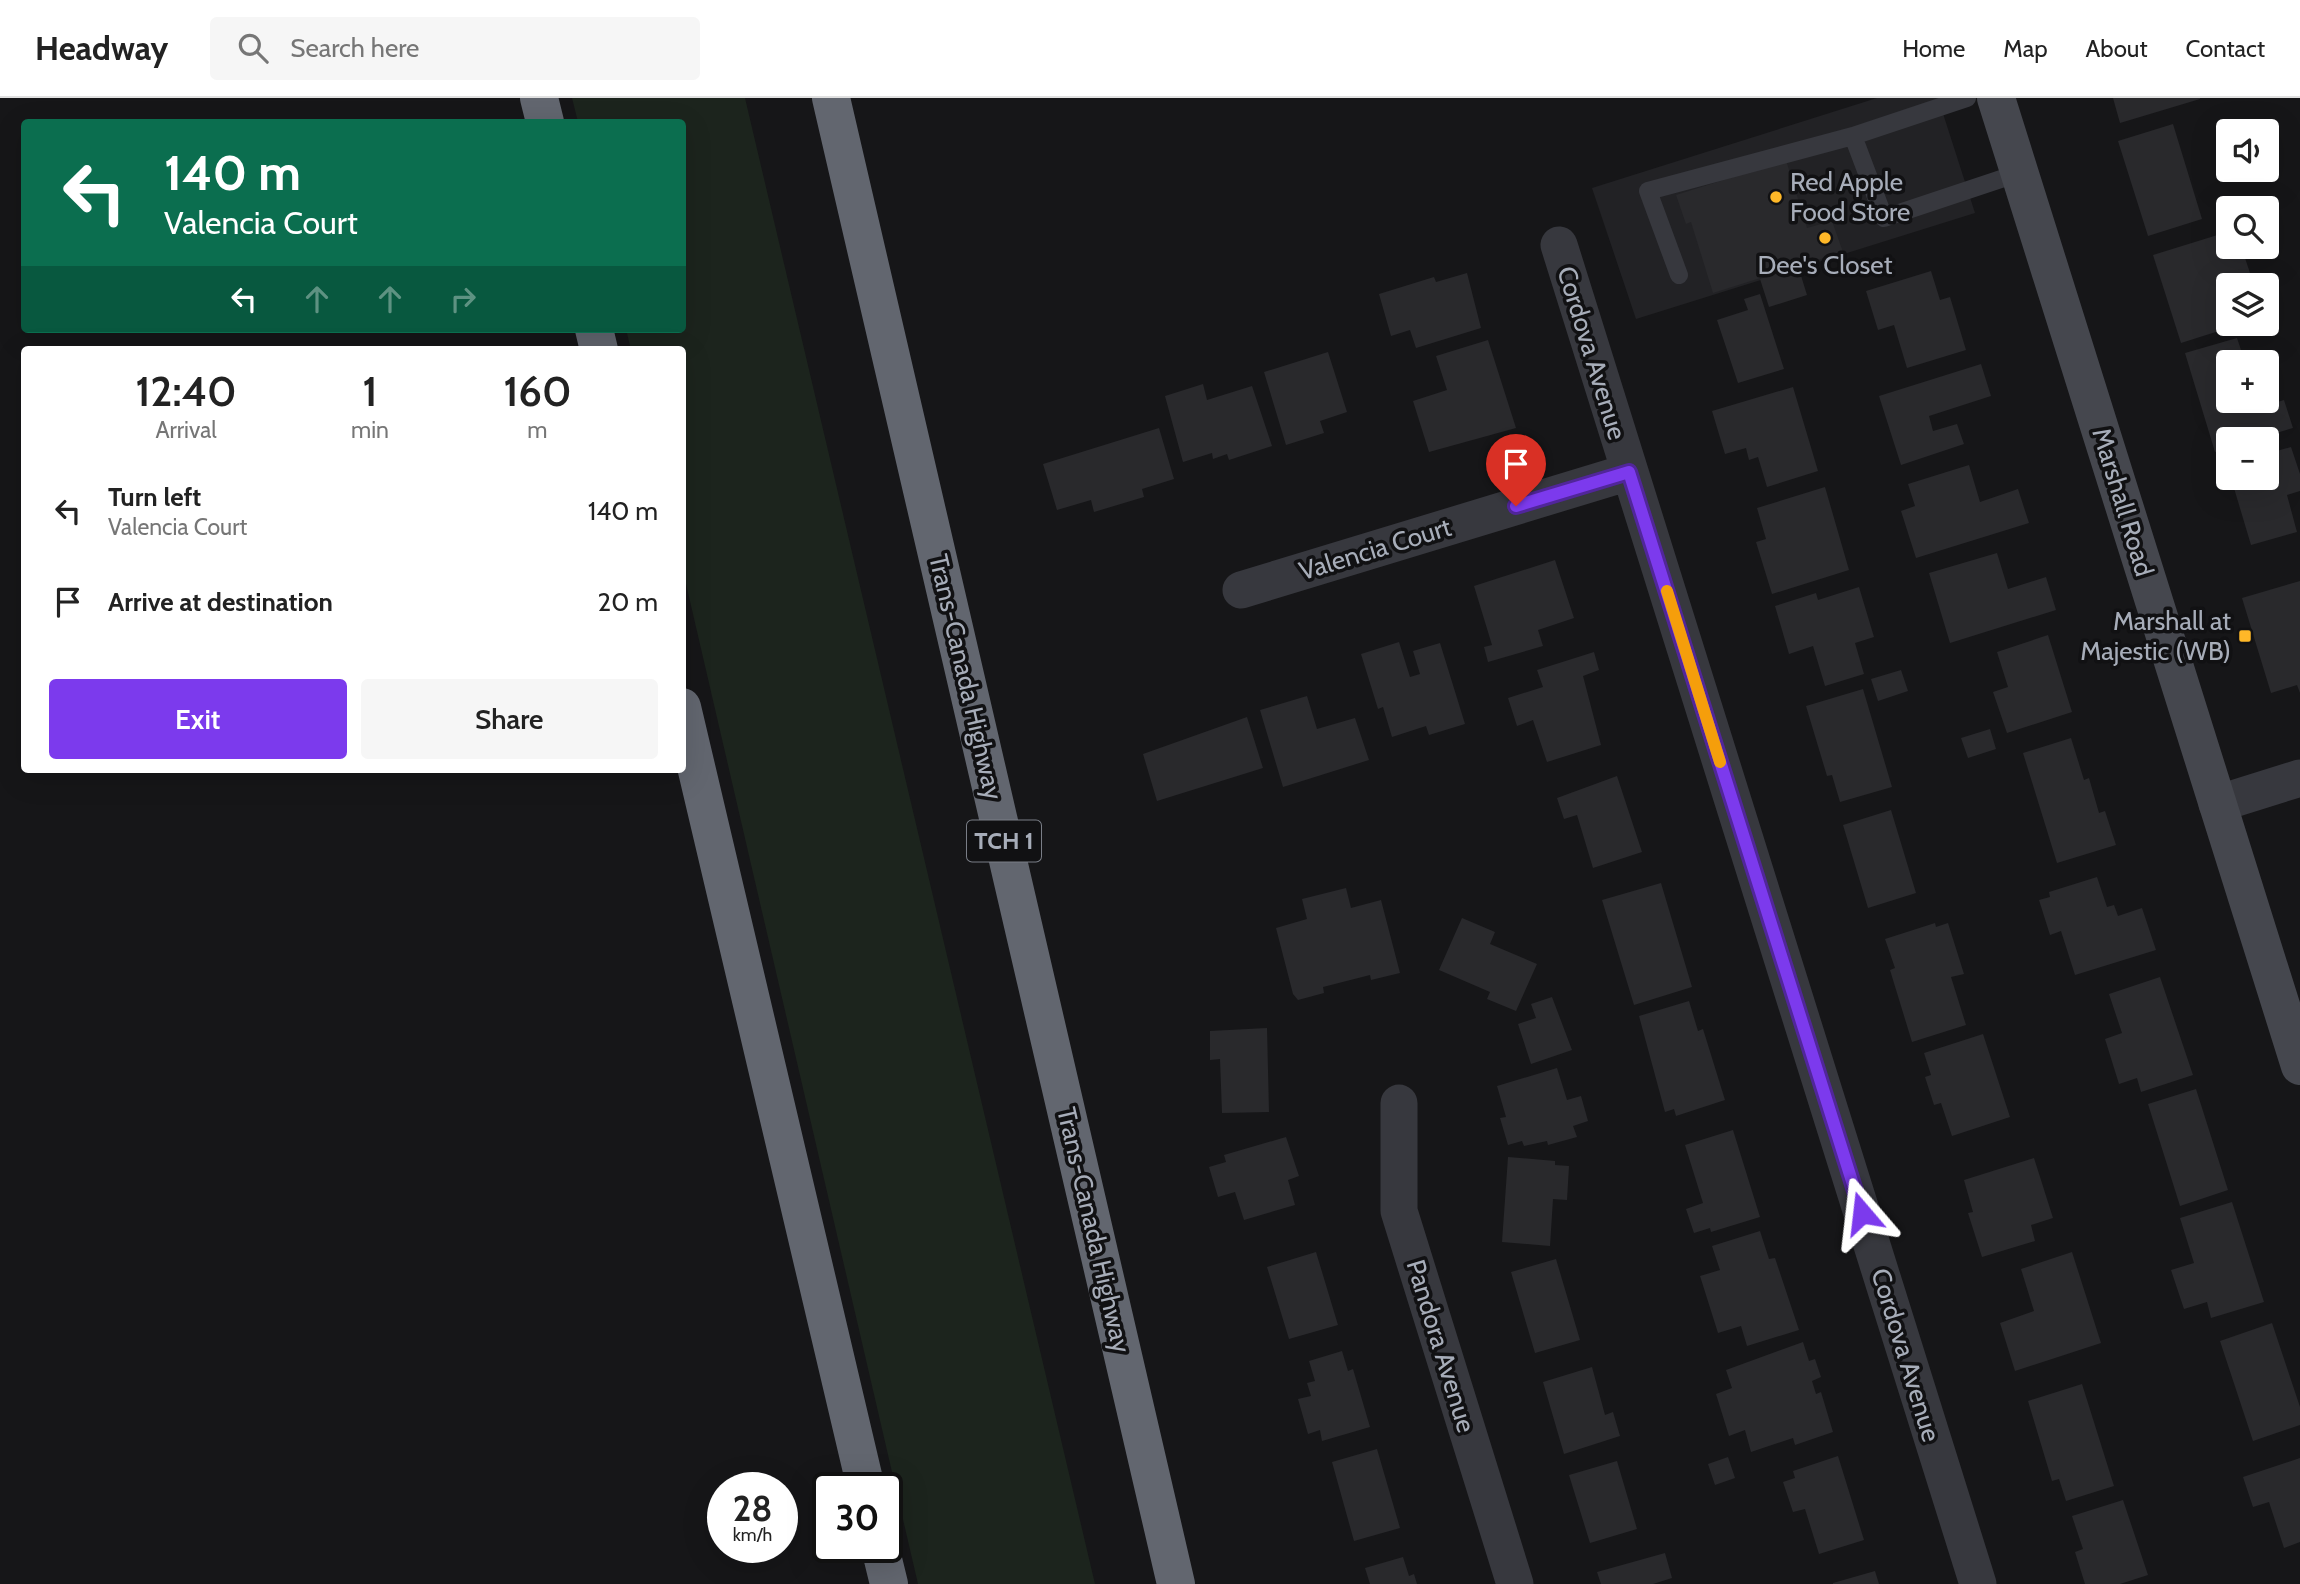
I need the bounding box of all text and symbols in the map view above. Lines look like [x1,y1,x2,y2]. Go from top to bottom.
search box [210,17,700,80]
text: Headway [35,28,168,68]
icon: search [234,29,272,67]
text: Search here [290,32,419,64]
text: Home [1902,34,1965,63]
text: Map [2003,34,2048,63]
text: About [2086,34,2148,63]
text: Contact [2186,34,2265,63]
map controls [2216,119,2279,490]
button: sound [2216,119,2279,182]
text: 140 m [164,143,301,202]
icon: left [49,147,140,238]
place label: Red Apple Food Store [1790,166,1910,228]
marker: Red Apple Food Store [1768,189,1784,205]
button: search [2216,196,2279,259]
text: Valencia Court [164,203,358,242]
marker: Dee's Closet [1817,230,1833,246]
place label: Dee's Closet [1758,249,1893,281]
street label: Cordova Avenue [1550,262,1634,444]
button: layers [2216,273,2279,336]
icon: left [225,280,263,318]
icon: ahead [298,280,336,318]
icon: ahead [371,280,409,318]
icon: right [444,280,482,318]
button: + [2216,350,2279,413]
text: 12:40 [135,365,237,417]
text: 1 [363,365,377,417]
text: 160 [503,365,571,417]
text: Arrival [155,416,217,444]
text: min [351,416,389,444]
text: m [527,416,548,444]
street label: Marshall Road [2085,424,2161,580]
button: − [2216,427,2279,490]
pin [1486,434,1546,506]
icon: arrive [1497,445,1535,483]
text: Turn left [108,481,201,513]
icon: left [49,492,87,530]
text: 140 m [588,495,658,527]
street label: Valencia Court [1295,511,1455,587]
text: Valencia Court [108,513,247,541]
street label: Trans-Canada Highway [922,551,1010,803]
icon: arrive [49,583,87,621]
text: Arrive at destination [108,586,333,618]
text: 20 m [598,586,658,618]
place label: Marshall at Majestic (WB) [2080,605,2231,667]
marker: Marshall at Majestic (WB) [2237,628,2253,644]
button: Exit [49,679,347,759]
button: Share [361,679,658,759]
road number: TCH 1 [967,820,1041,862]
street label: Trans-Canada Highway [1050,1104,1138,1356]
position arrow [1825,1176,1899,1250]
street label: Pandora Avenue [1400,1256,1482,1436]
street label: Cordova Avenue [1864,1264,1948,1446]
speed limit sign: 30 [812,1472,903,1563]
text: 28 [733,1487,772,1530]
text: km/h [733,1524,772,1546]

